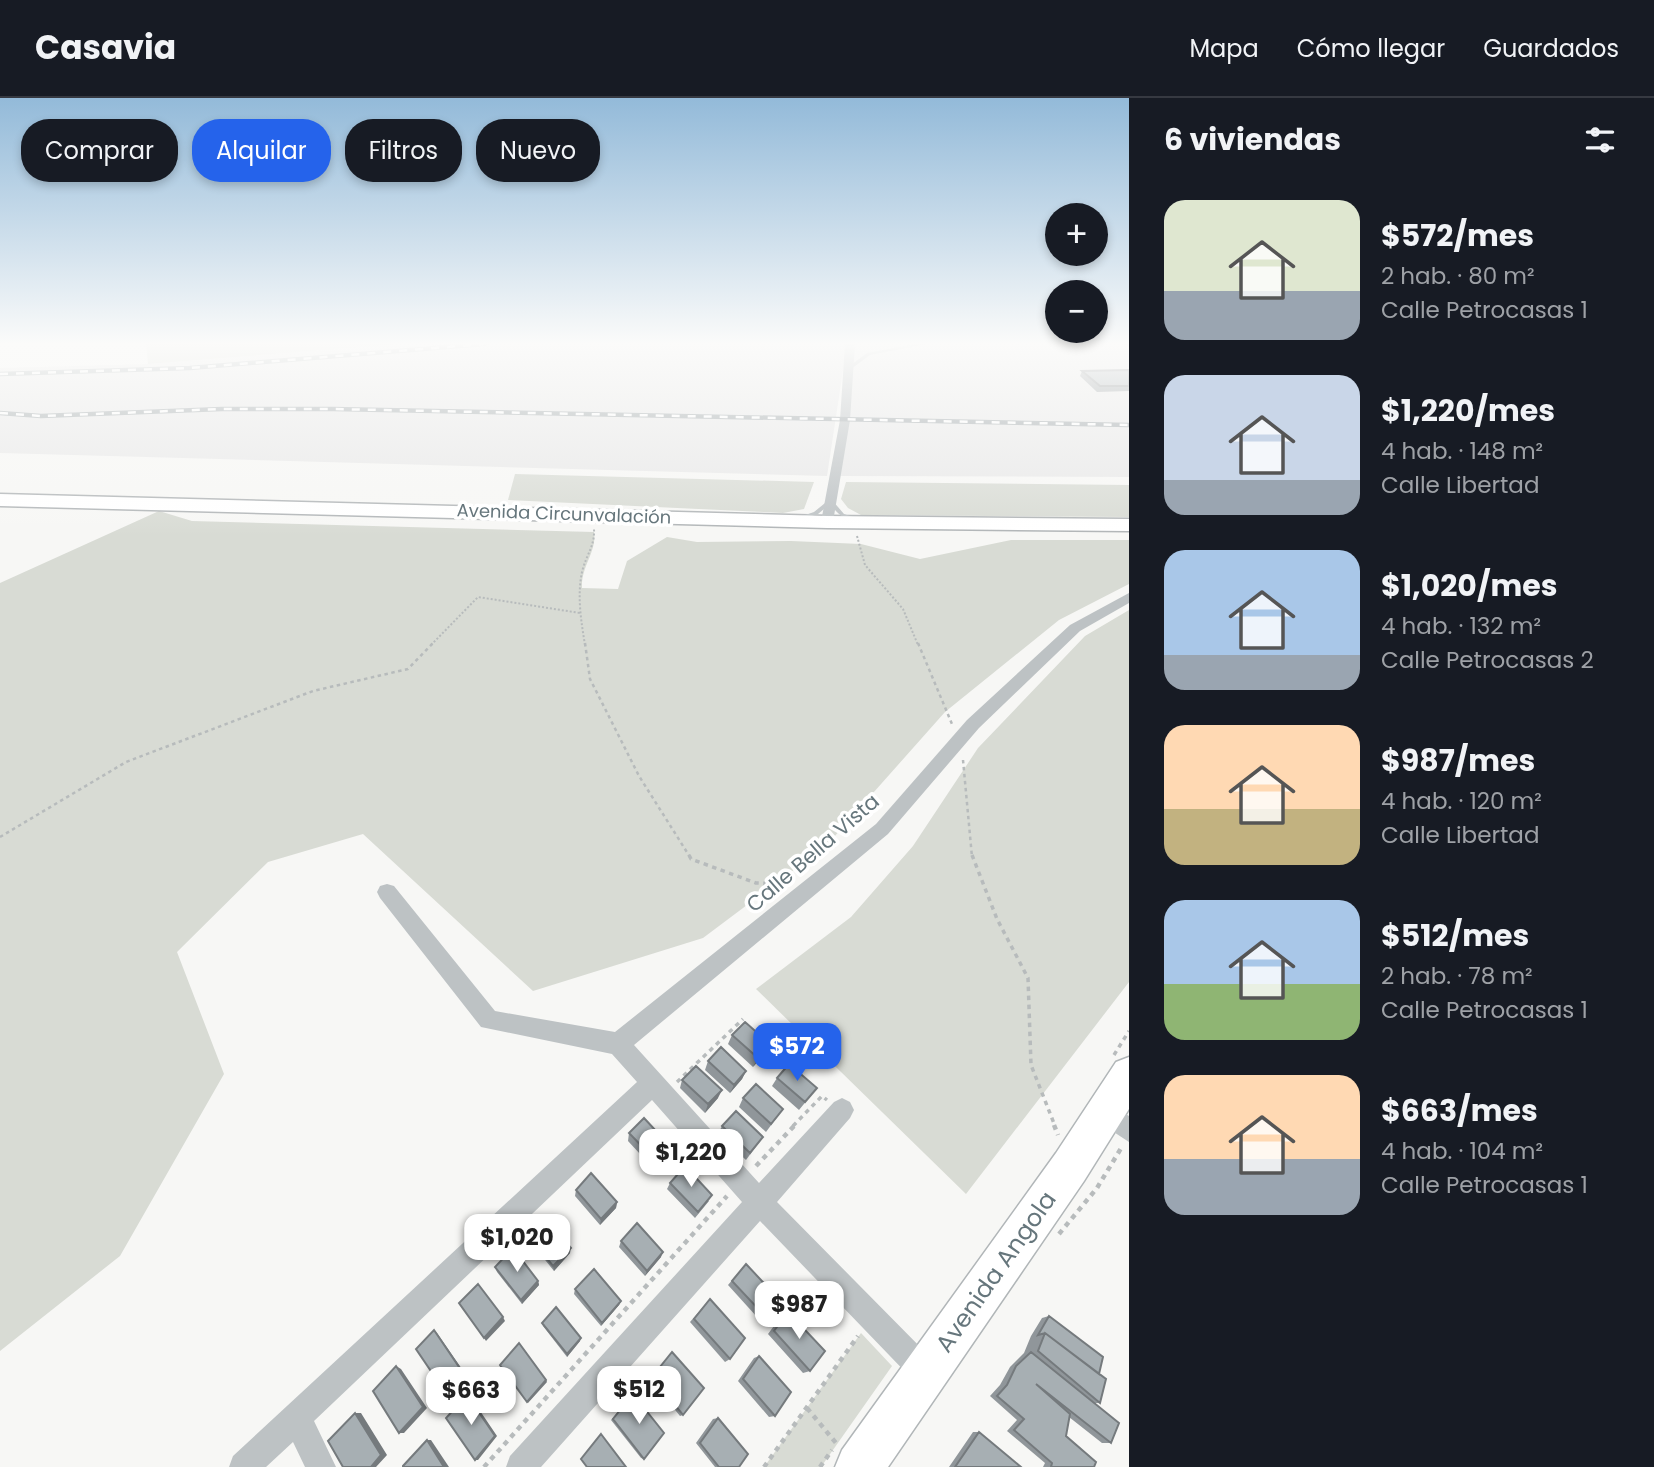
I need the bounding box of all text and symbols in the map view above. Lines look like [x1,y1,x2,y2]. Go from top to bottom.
text: Casavia [35,24,176,71]
text: Mapa [1189,32,1259,65]
text: Cómo llegar [1297,32,1445,65]
text: Guardados [1483,32,1619,65]
text: 6 viviendas [1164,118,1341,161]
chip: Comprar [21,119,178,182]
chip: Alquilar [192,119,331,182]
chip: Filtros [345,119,462,182]
chip: Nuevo [476,119,600,182]
icon: filters [1581,121,1619,159]
map controls [1045,203,1108,343]
button: + [1045,203,1108,266]
text: $572/mes [1381,214,1534,257]
icon: home [1220,228,1304,312]
text: 2 hab. · 80 m² [1381,260,1535,292]
button: − [1045,280,1108,343]
text: Calle Petrocasas 1 [1381,294,1588,326]
text: $1,220/mes [1381,389,1555,432]
icon: home [1220,403,1304,487]
text: 4 hab. · 148 m² [1381,435,1543,467]
text: Calle Libertad [1381,469,1539,501]
street label: Avenida Circunvalación [456,497,672,530]
text: $1,020/mes [1381,564,1557,607]
icon: home [1220,578,1304,662]
text: 4 hab. · 132 m² [1381,610,1541,642]
text: Calle Petrocasas 2 [1381,644,1594,676]
text: $987/mes [1381,739,1535,782]
icon: home [1220,753,1304,837]
text: 4 hab. · 120 m² [1381,785,1542,817]
street label: Calle Bella Vista [740,787,885,919]
text: Calle Libertad [1381,819,1539,851]
text: $512/mes [1381,914,1529,957]
icon: home [1220,928,1304,1012]
text: 2 hab. · 78 m² [1381,960,1533,992]
text: Calle Petrocasas 1 [1381,994,1588,1026]
pin: $572 [756,1024,838,1083]
text: $572 [769,1030,825,1062]
text: $663/mes [1381,1089,1538,1132]
icon: home [1220,1103,1304,1187]
pin: $1,220 [634,1130,748,1189]
text: 4 hab. · 104 m² [1381,1135,1543,1167]
text: $1,220 [655,1136,727,1168]
text: Calle Petrocasas 1 [1381,1169,1588,1201]
street label: Avenida Angola [928,1184,1064,1359]
pin: $1,020 [460,1214,574,1274]
text: $1,020 [480,1221,554,1253]
pin: $987 [758,1282,840,1341]
text: $987 [771,1288,827,1320]
pin: $512 [598,1366,680,1426]
pin: $663 [430,1368,512,1427]
text: $512 [613,1373,665,1405]
text: $663 [442,1374,500,1406]

